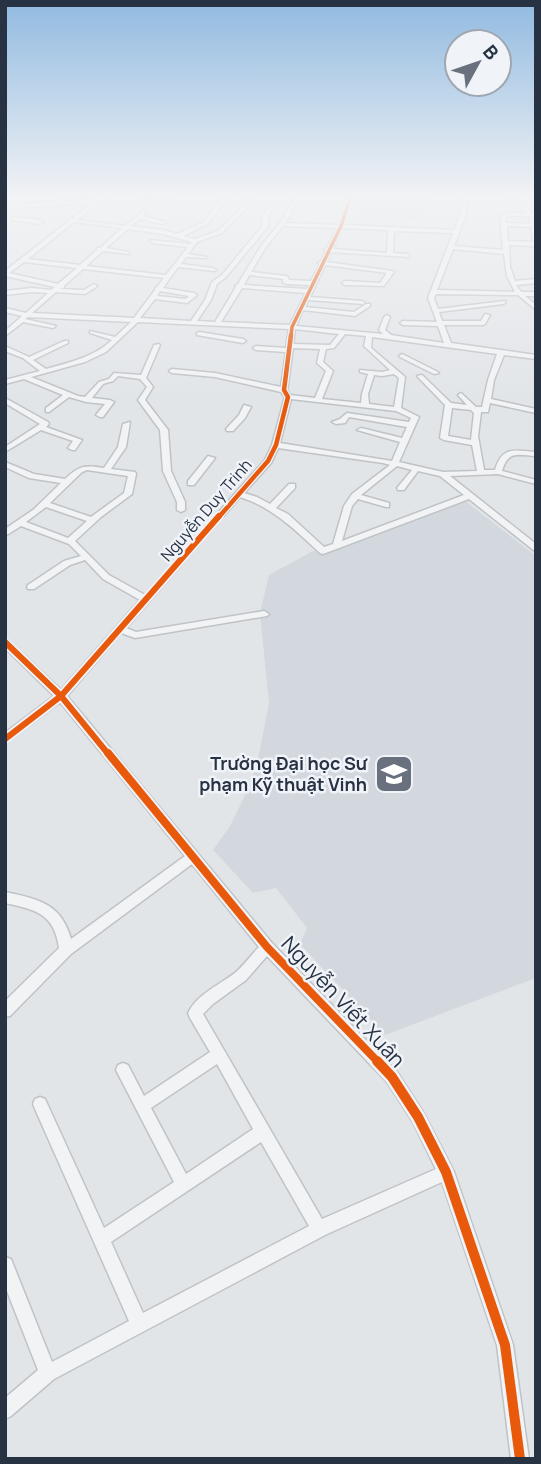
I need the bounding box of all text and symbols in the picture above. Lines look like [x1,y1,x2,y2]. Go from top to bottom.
north arrow [443,28,513,98]
text: B [477,39,505,65]
street label: Nguyễn Duy Trinh [155,454,257,566]
place label: Trường Đại học Sư phạm Kỹ thuật Vinh [199,751,368,796]
school or university icon: Trường Đại học Sư phạm Kỹ thuật Vinh [373,753,415,795]
street label: Nguyễn Viết Xuân [276,930,412,1073]

